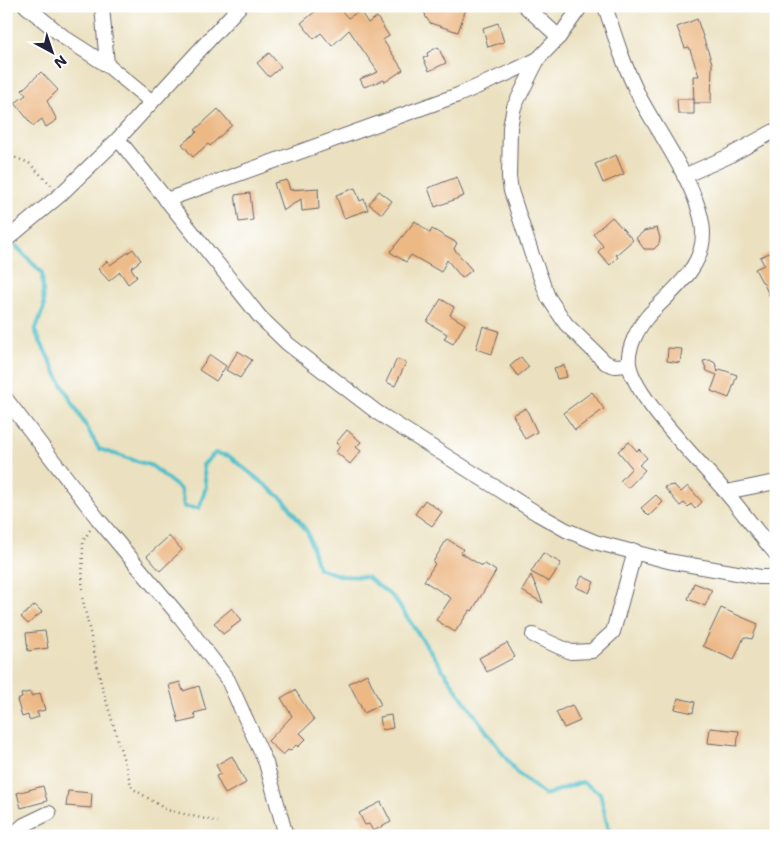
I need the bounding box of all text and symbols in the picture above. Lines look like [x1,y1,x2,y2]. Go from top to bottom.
north arrow [28,28,78,78]
text: N [50,51,70,72]

